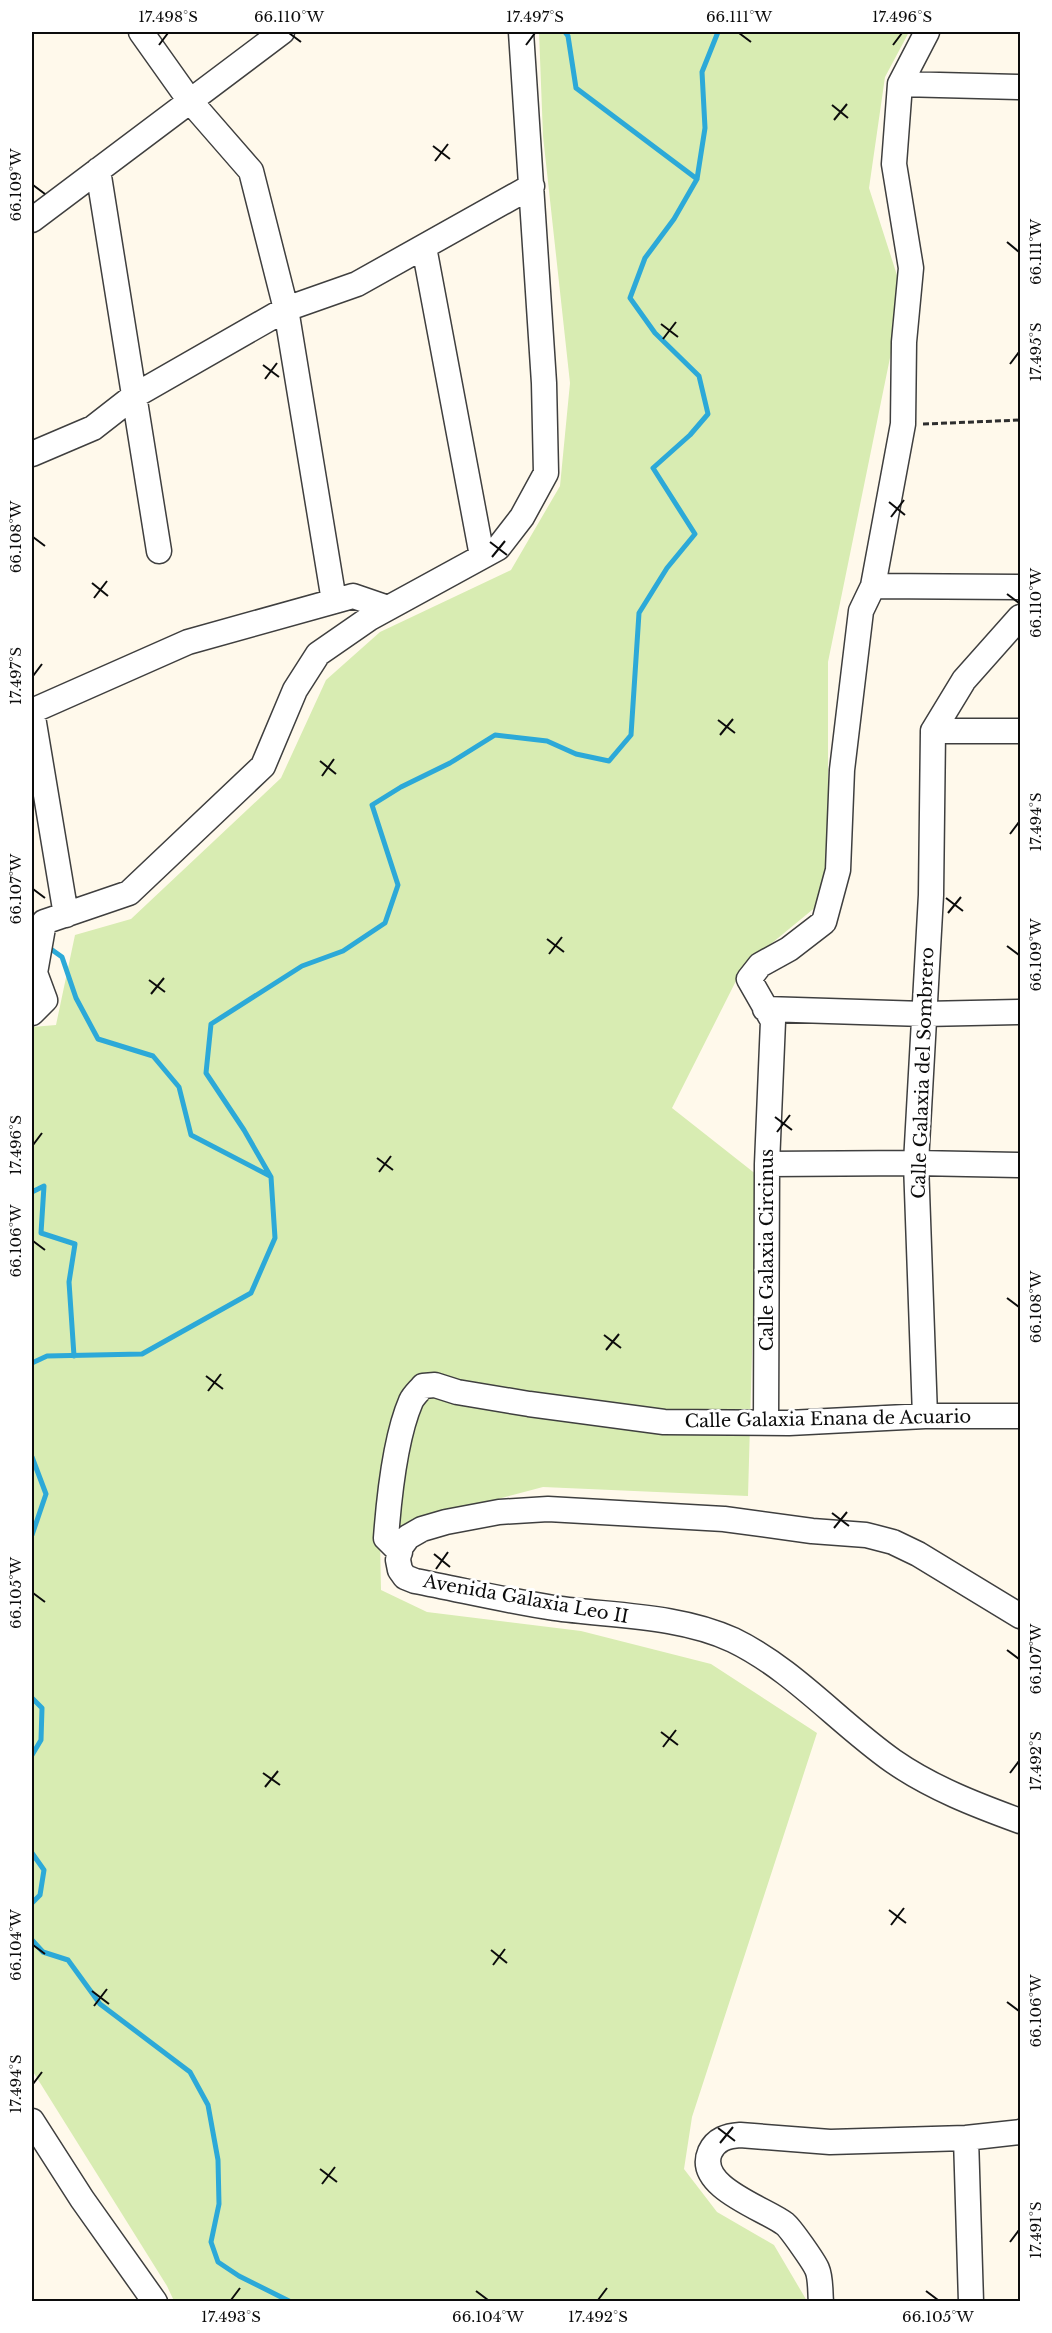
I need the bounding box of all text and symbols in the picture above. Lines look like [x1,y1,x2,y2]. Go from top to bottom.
text: 17.498°S [138,7,198,26]
text: 66.110°W [254,7,324,26]
text: 17.497°S [506,7,564,26]
text: 66.111°W [706,7,772,26]
text: 17.496°S [872,7,932,26]
text: 66.109°W [6,148,25,222]
text: 66.111°W [1026,219,1045,285]
text: 17.495°S [1026,322,1045,382]
text: 66.108°W [6,500,25,573]
text: 66.110°W [1026,568,1045,638]
text: 17.497°S [6,647,25,705]
text: 17.494°S [1026,792,1045,852]
text: 66.107°W [6,853,25,925]
text: 66.109°W [1026,918,1045,992]
street label: Calle Galaxia del Sombrero [908,947,938,1199]
text: 17.496°S [6,1115,25,1175]
street label: Calle Galaxia Circinus [756,1149,778,1351]
text: 66.106°W [6,1204,25,1278]
text: 66.108°W [1026,1270,1045,1343]
street label: Calle Galaxia Enana de Acuario [685,1406,971,1432]
text: 66.105°W [6,1557,25,1629]
street label: Avenida Galaxia Leo II [421,1570,630,1628]
text: 66.107°W [1026,1623,1045,1695]
text: 17.492°S [1026,1731,1045,1791]
text: 66.104°W [6,1909,25,1981]
text: 66.106°W [1026,1974,1045,2048]
text: 17.494°S [6,2054,25,2114]
text: 17.491°S [1026,2201,1045,2259]
text: 17.493°S [201,2307,261,2326]
text: 66.104°W [452,2307,524,2326]
text: 17.492°S [568,2307,628,2326]
text: 66.105°W [902,2307,974,2326]

